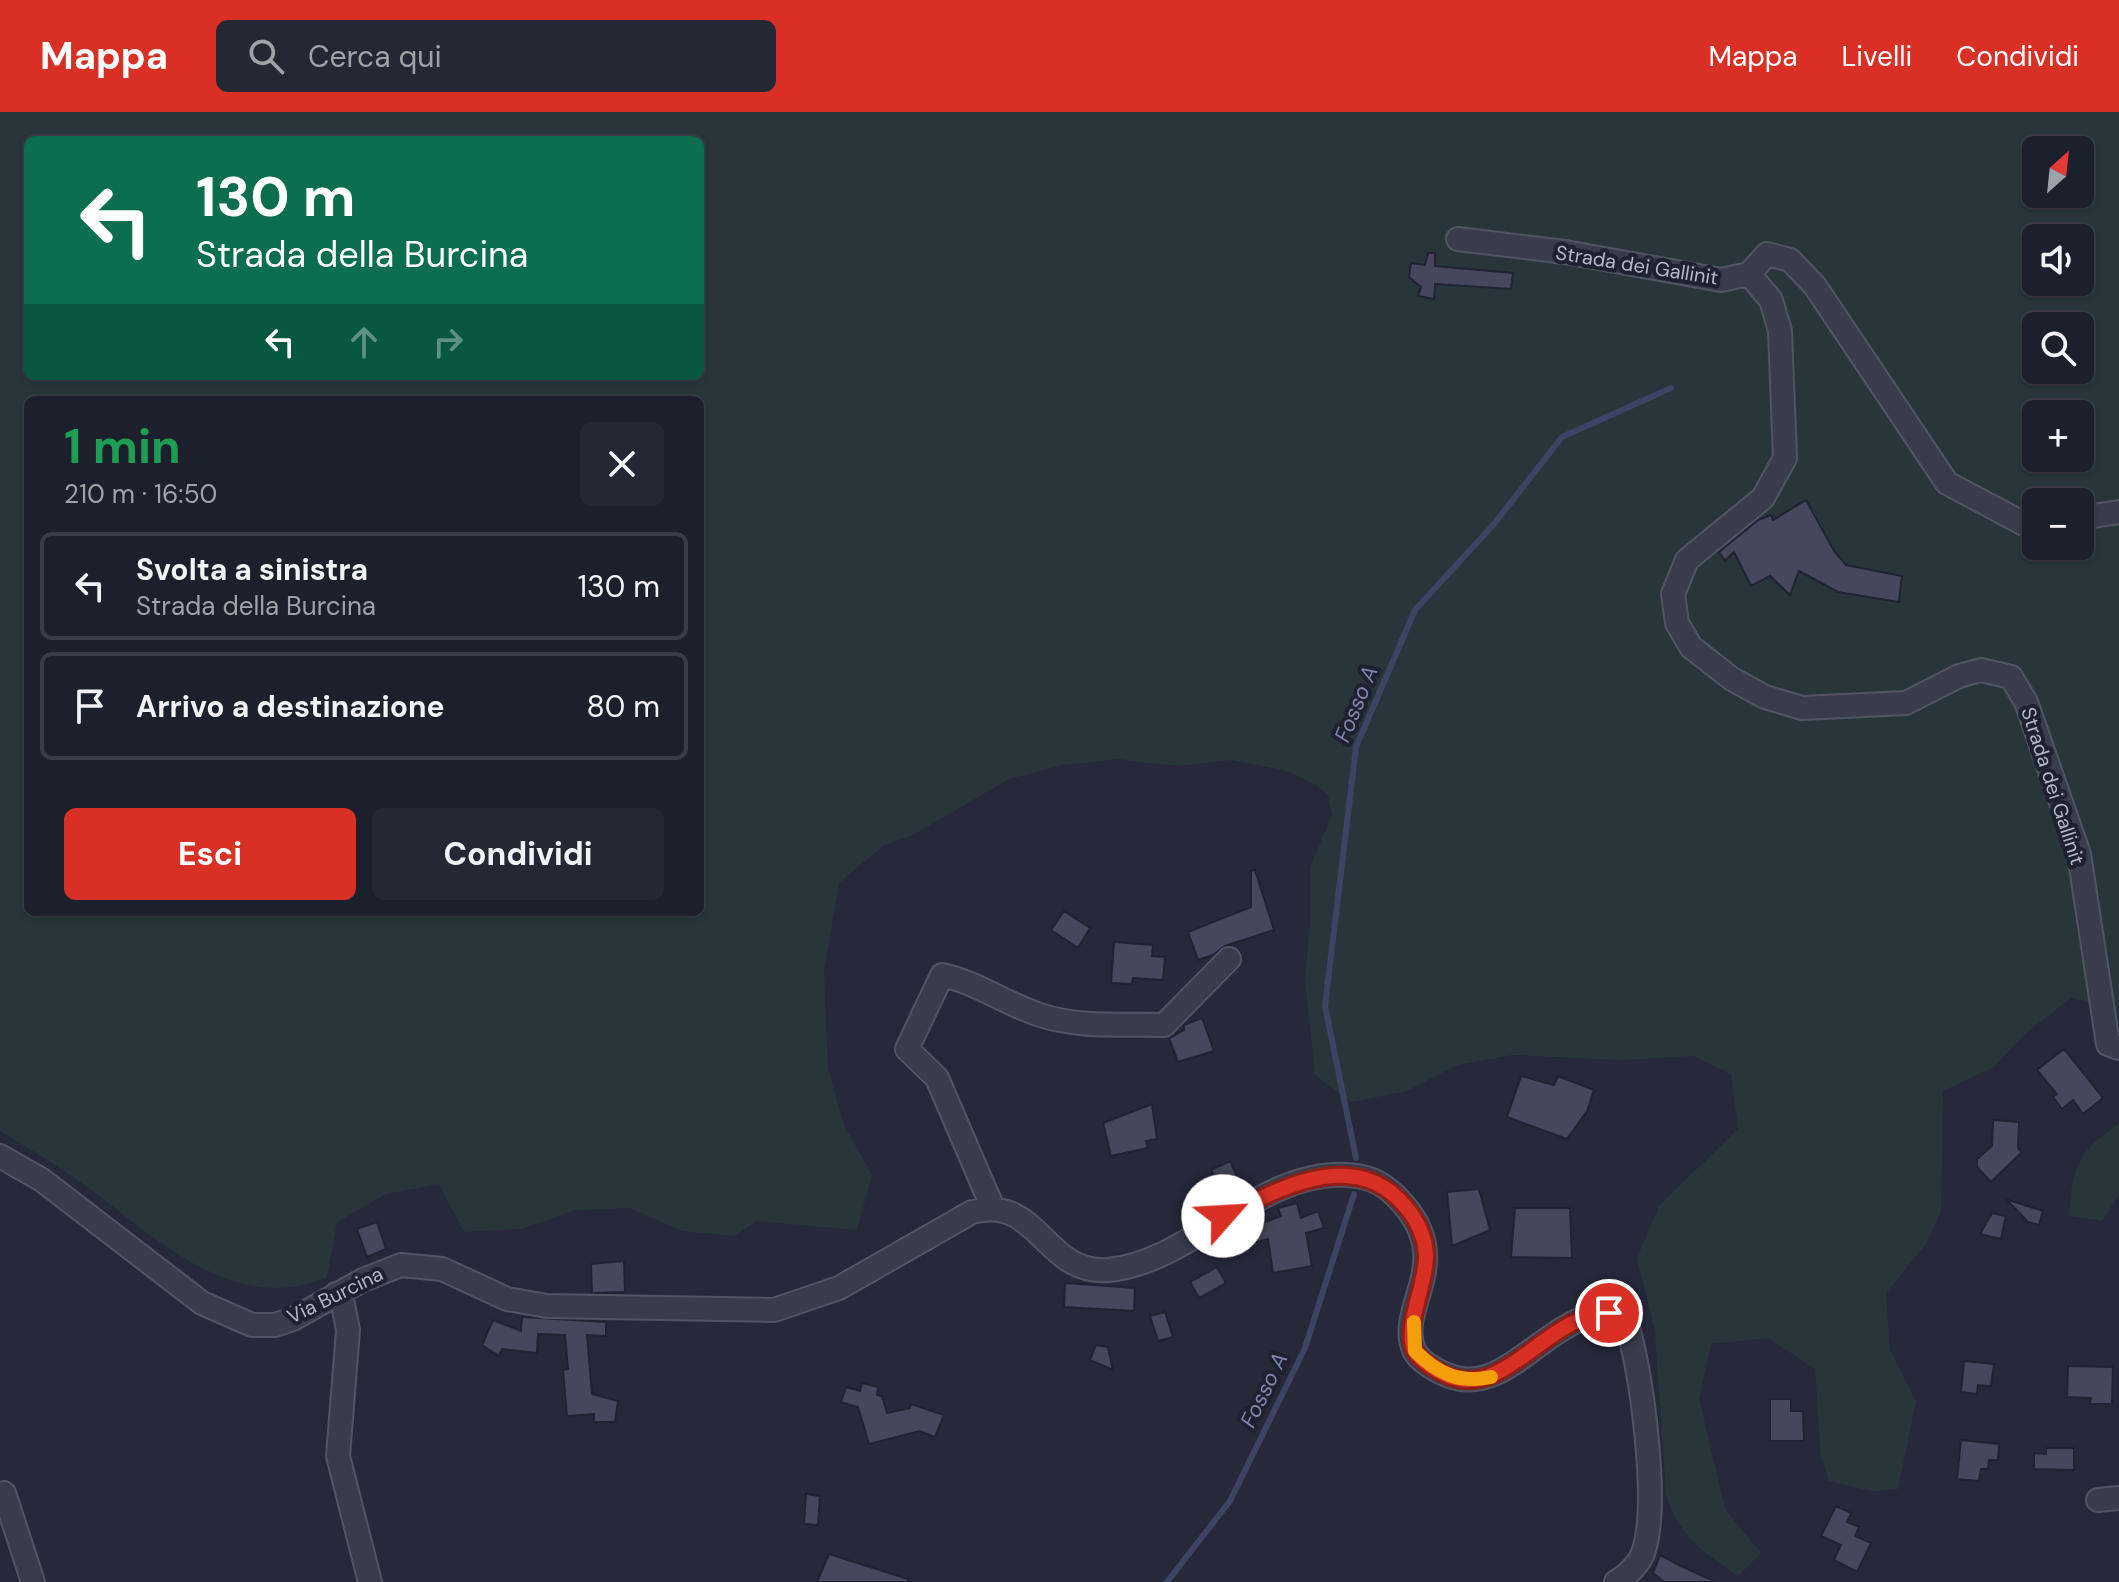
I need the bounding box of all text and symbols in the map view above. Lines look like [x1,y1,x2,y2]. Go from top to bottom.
search box [216,20,776,92]
text: Mappa [40,31,168,81]
icon: search [244,34,288,78]
text: Cerca qui [308,37,442,76]
text: Mappa [1708,38,1798,75]
text: Livelli [1842,38,1912,75]
text: Condividi [1956,38,2079,75]
north arrow [2022,136,2094,208]
map controls [2022,136,2094,560]
text: 130 m [196,160,355,233]
icon: left [64,168,168,272]
button: sound [2022,224,2094,296]
text: Strada della Burcina [196,231,528,278]
street label: Strada dei Gallinit [1554,239,1720,291]
button: search [2022,312,2094,384]
icon: left [258,320,302,364]
icon: ahead [342,320,386,364]
icon: right [426,320,470,364]
button: + [2022,400,2094,472]
text: 1 min [64,415,181,478]
button: close [580,422,664,506]
text: 210 m · 16:50 [64,477,217,511]
button: − [2022,488,2094,560]
text: Svolta a sinistra [136,550,368,589]
icon: left [68,564,112,608]
text: 130 m [578,567,660,606]
text: Strada della Burcina [136,589,376,623]
water label: Fosso A [1328,662,1384,746]
icon: arrive [68,684,112,728]
text: Arrivo a destinazione [136,687,445,726]
text: 80 m [587,687,660,726]
street label: Strada dei Gallinit [2015,704,2091,868]
button: Esci [64,808,356,900]
button: Condividi [372,808,664,900]
position arrow [1181,1174,1265,1258]
street label: Via Burcina [283,1261,387,1329]
pin [1575,1279,1643,1347]
icon: arrive [1587,1291,1631,1335]
water label: Fosso A [1233,1348,1295,1432]

